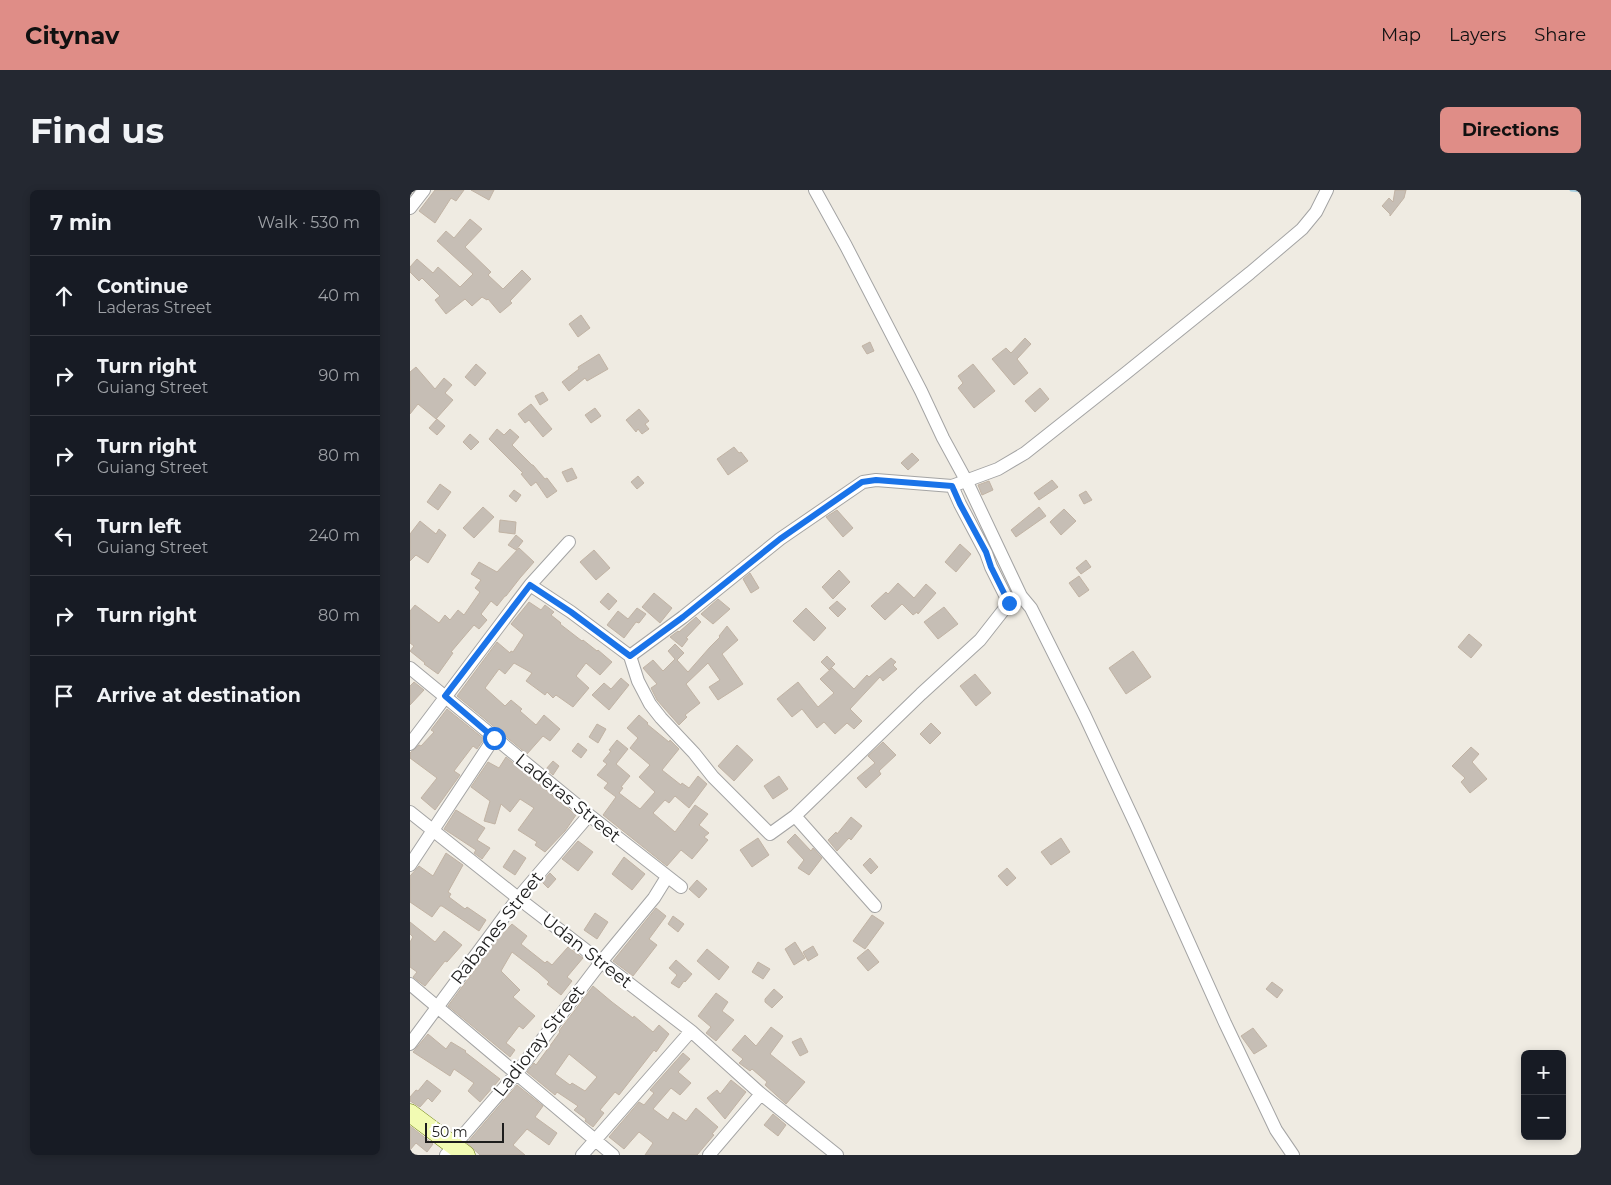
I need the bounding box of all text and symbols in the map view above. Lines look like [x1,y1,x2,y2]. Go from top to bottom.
text: Citynav [25,21,119,50]
text: Map [1381,24,1421,46]
text: Layers [1449,24,1506,46]
text: Share [1534,24,1586,46]
button: Directions [1440,107,1581,153]
text: Find us [30,109,164,152]
text: 7 min [50,210,112,235]
text: Walk · 530 m [258,213,360,232]
text: Continue [97,275,188,298]
icon: ahead [50,282,78,310]
text: 40 m [318,286,360,305]
text: Laderas Street [97,298,212,317]
text: Turn right [97,355,197,378]
icon: right [50,362,78,390]
text: 90 m [318,366,360,385]
text: Guiang Street [97,378,208,397]
text: Turn right [97,435,197,458]
icon: right [50,442,78,470]
text: 80 m [318,446,360,465]
text: Guiang Street [97,458,208,477]
text: Turn left [97,515,182,538]
icon: left [50,522,78,550]
text: 240 m [309,526,360,545]
text: Guiang Street [97,538,208,557]
route end [998,592,1021,615]
icon: right [50,602,78,630]
text: Turn right [97,604,197,627]
text: 80 m [318,606,360,625]
icon: arrive [50,682,78,710]
text: Arrive at destination [97,684,301,707]
route start [483,727,506,750]
street label: Laderas Street [511,749,625,847]
street label: Rabanes Street [446,867,548,989]
street label: Udan Street [538,909,636,993]
street label: Ladioray Street [489,981,589,1101]
map controls [1521,1050,1566,1140]
button: + [1521,1050,1566,1095]
button: − [1521,1095,1566,1140]
scale bar [425,1120,504,1143]
text: 50 m [432,1123,468,1141]

